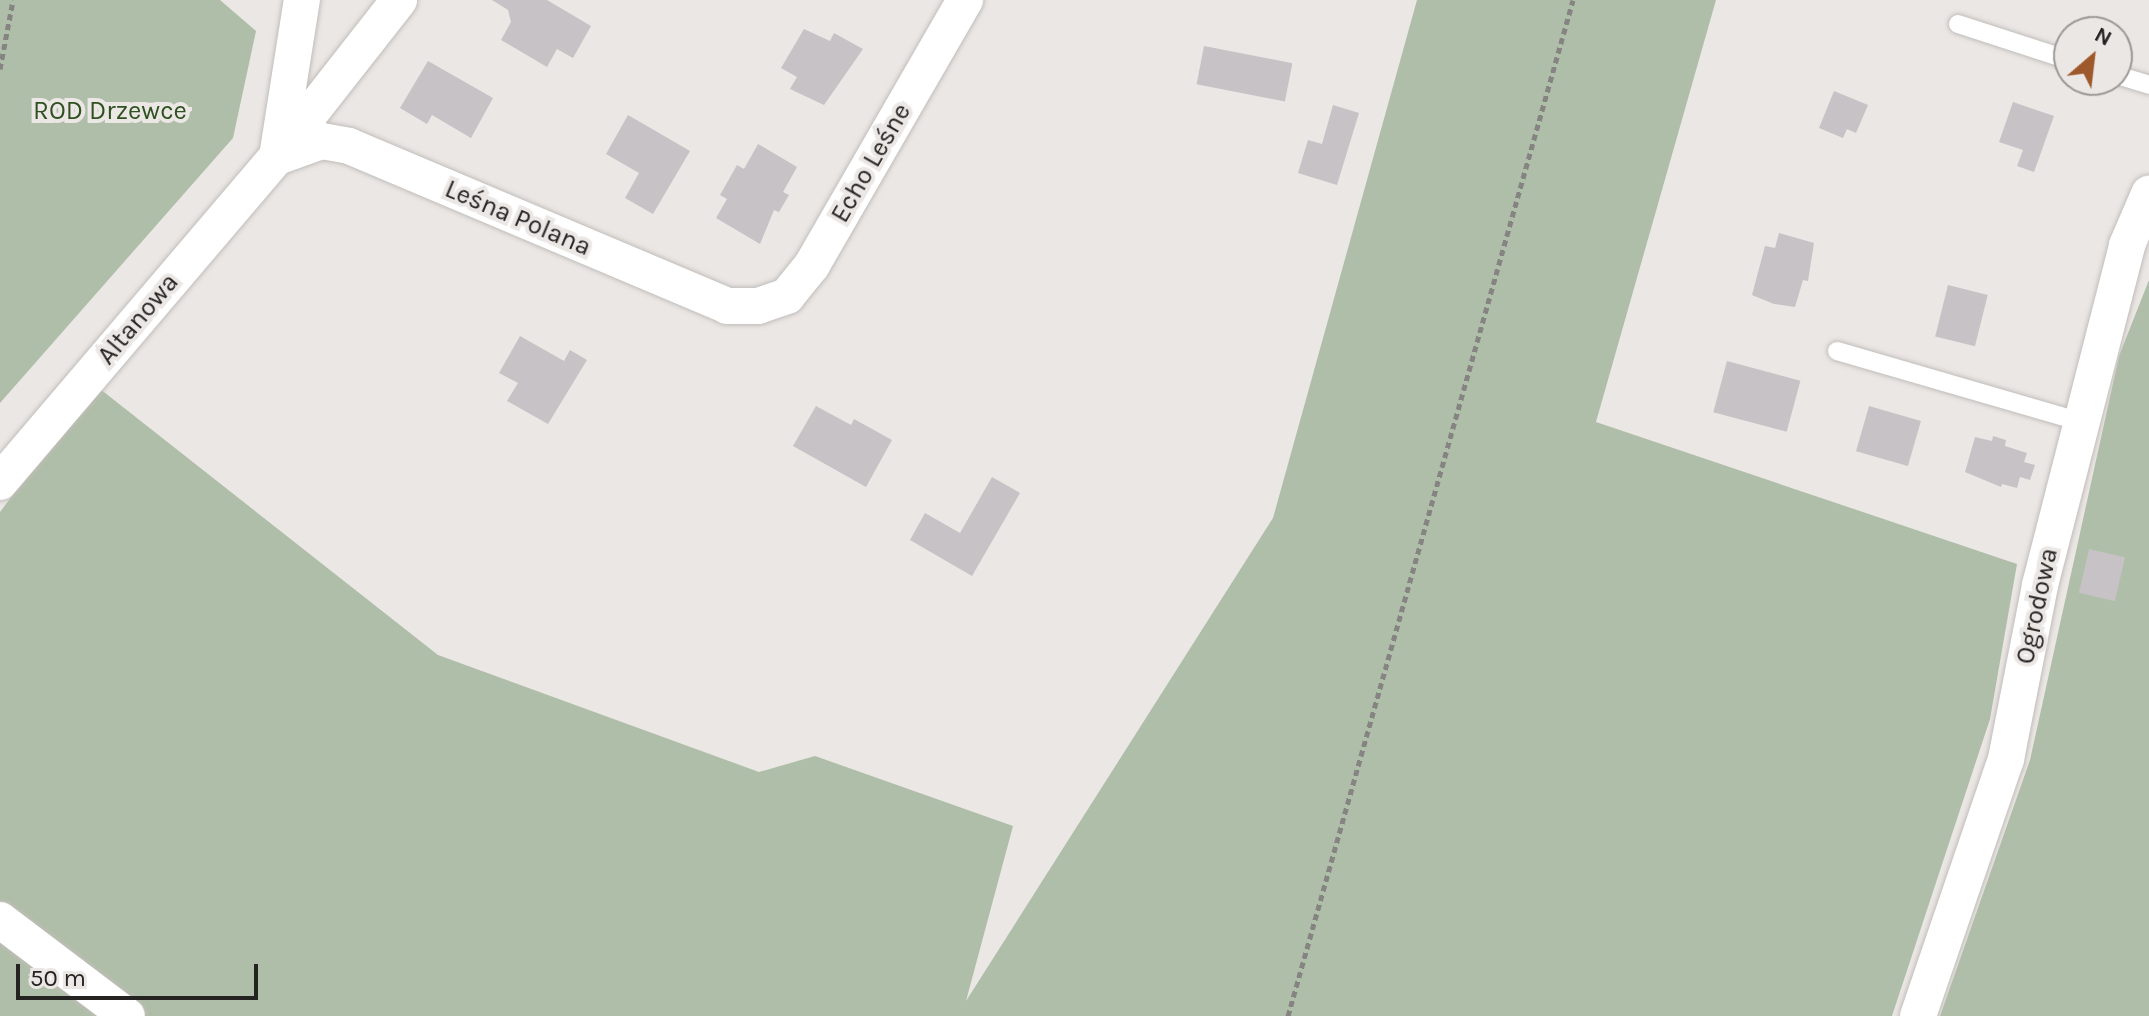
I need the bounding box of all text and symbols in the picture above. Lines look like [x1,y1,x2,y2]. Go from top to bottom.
north arrow [2053,16,2133,96]
text: N [2090,21,2116,52]
park label: ROD Drzewce [33,95,187,127]
street label: Echo Leśne [824,98,918,228]
street label: Leśna Polana [440,173,596,263]
street label: Altanowa [91,267,185,371]
street label: Ogrodowa [2009,545,2065,667]
scale bar [20,948,262,998]
text: 50 m [30,964,86,992]

